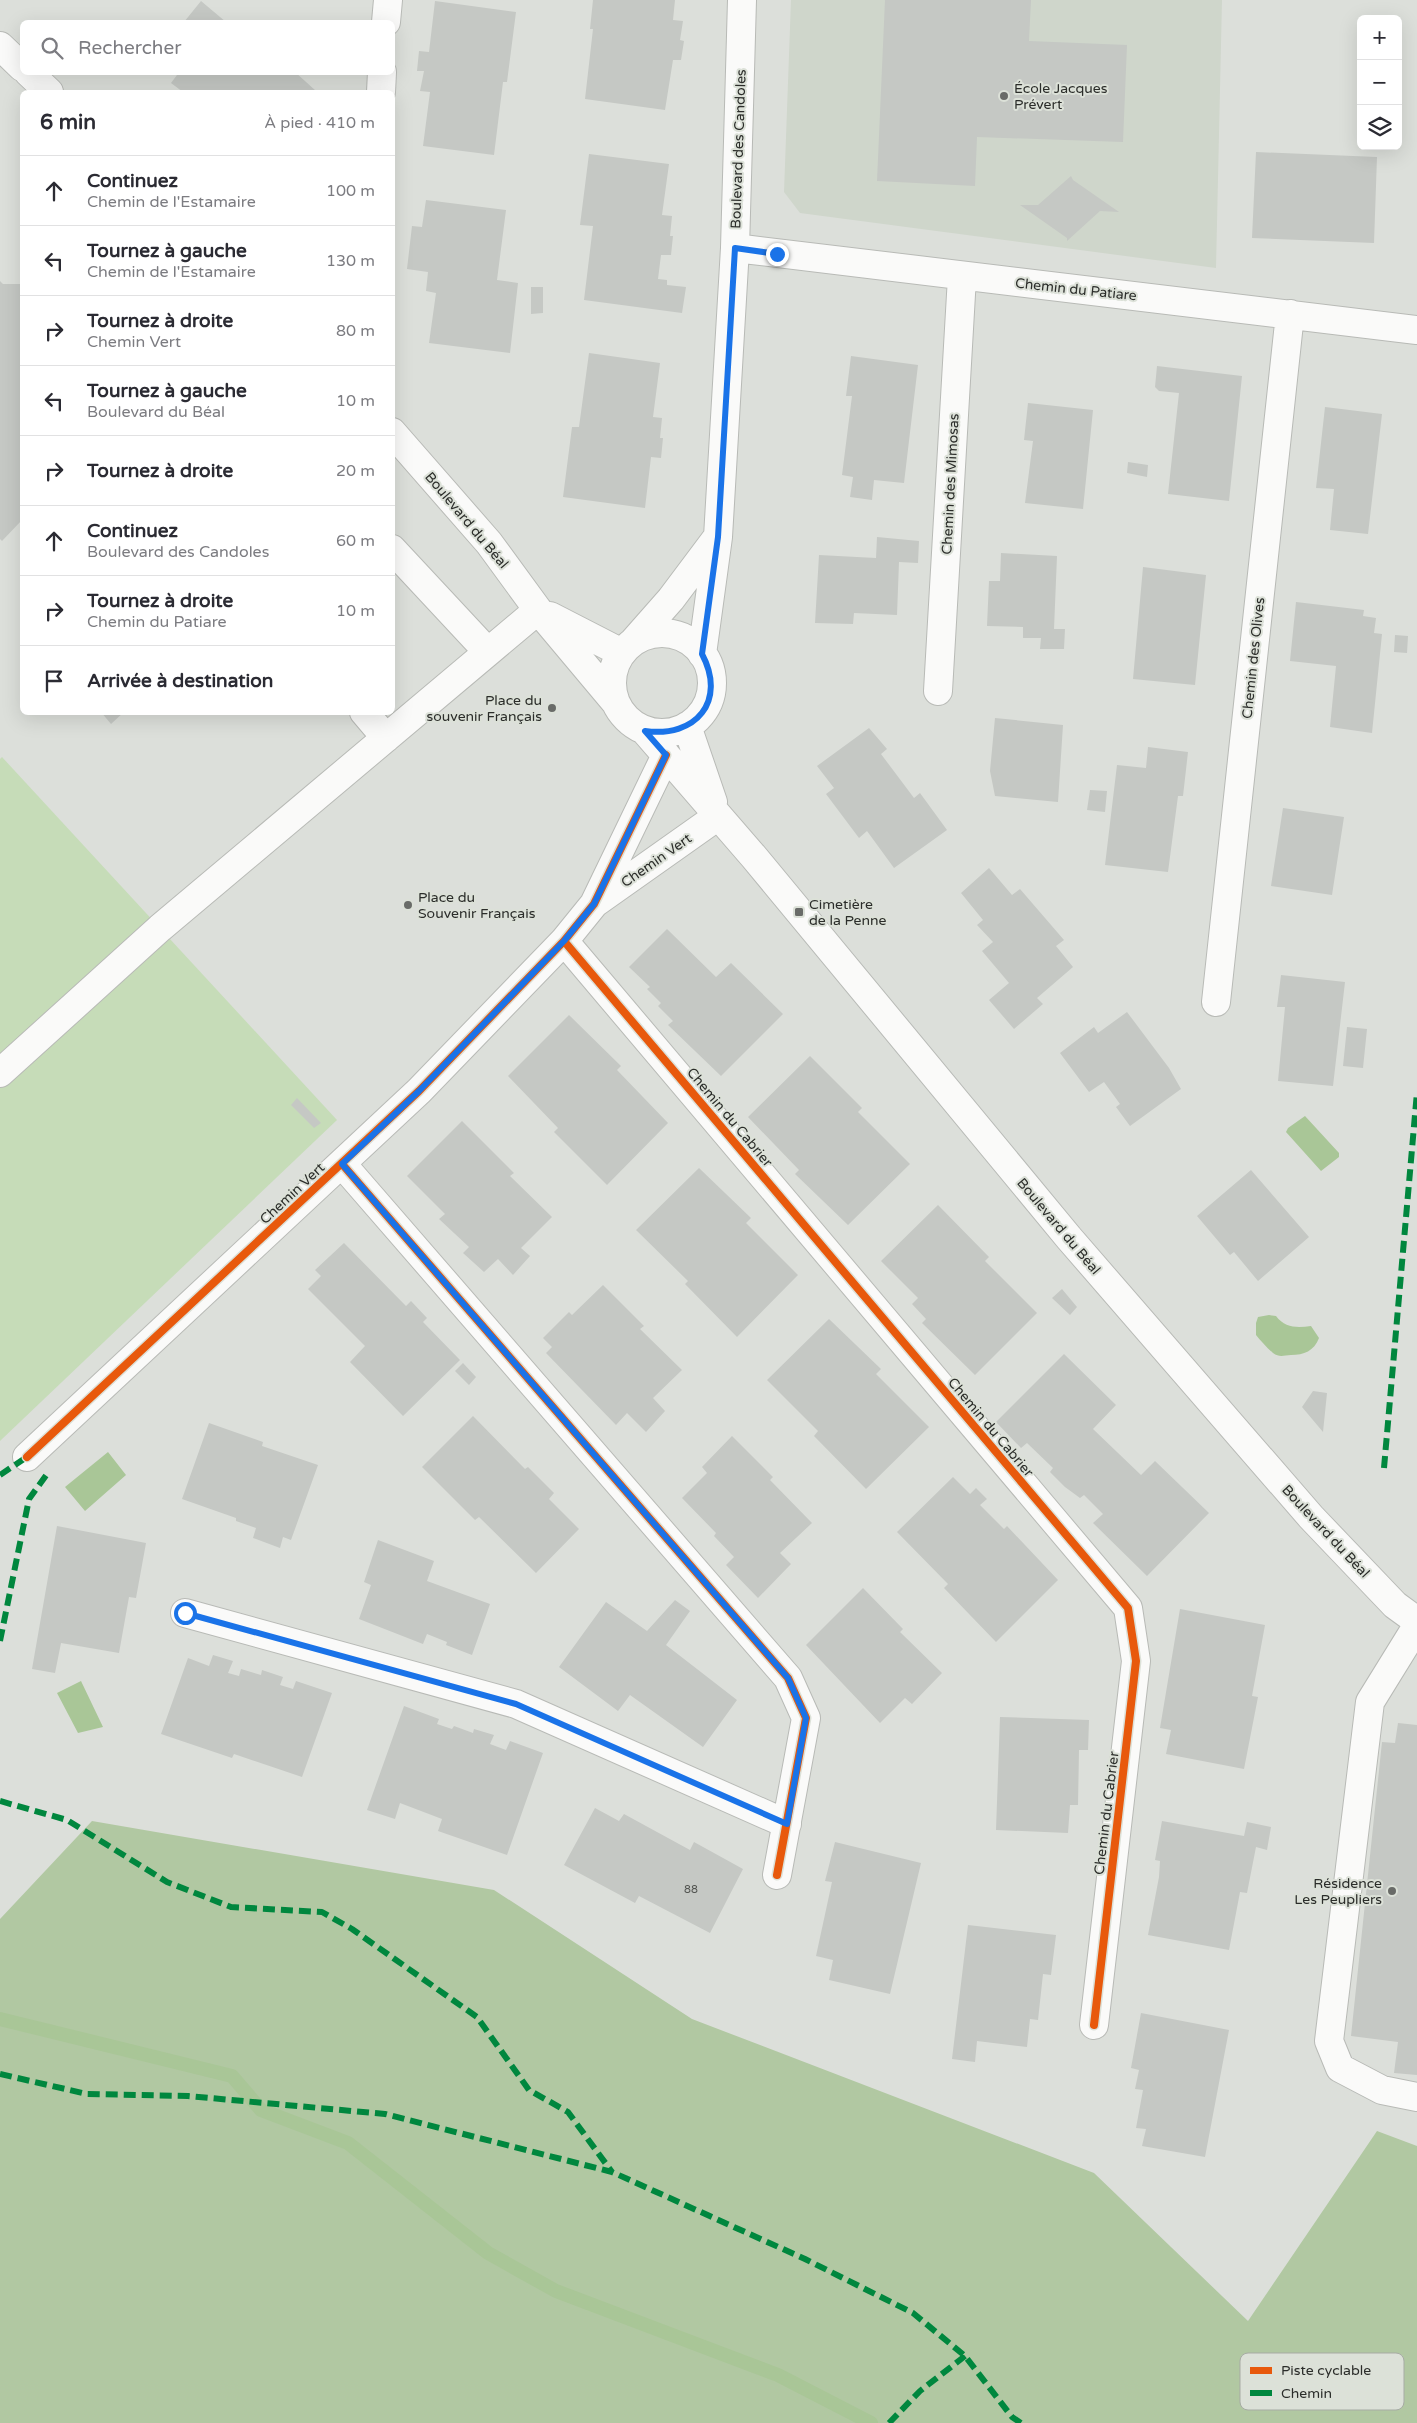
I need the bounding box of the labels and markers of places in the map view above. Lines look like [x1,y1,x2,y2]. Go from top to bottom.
place label: École Jacques Prévert [1014,80,1108,113]
marker: École Jacques Prévert [998,90,1010,102]
place label: Place du souvenir Français [427,692,542,725]
marker: Place du souvenir Français [546,702,558,714]
place label: Place du Souvenir Français [418,889,536,922]
place label: Cimetière de la Penne [809,896,887,929]
marker: Place du Souvenir Français [402,899,414,911]
marker: Cimetière de la Penne [793,906,805,918]
place label: Résidence Les Peupliers [1294,1875,1382,1908]
marker: Résidence Les Peupliers [1386,1885,1398,1897]

